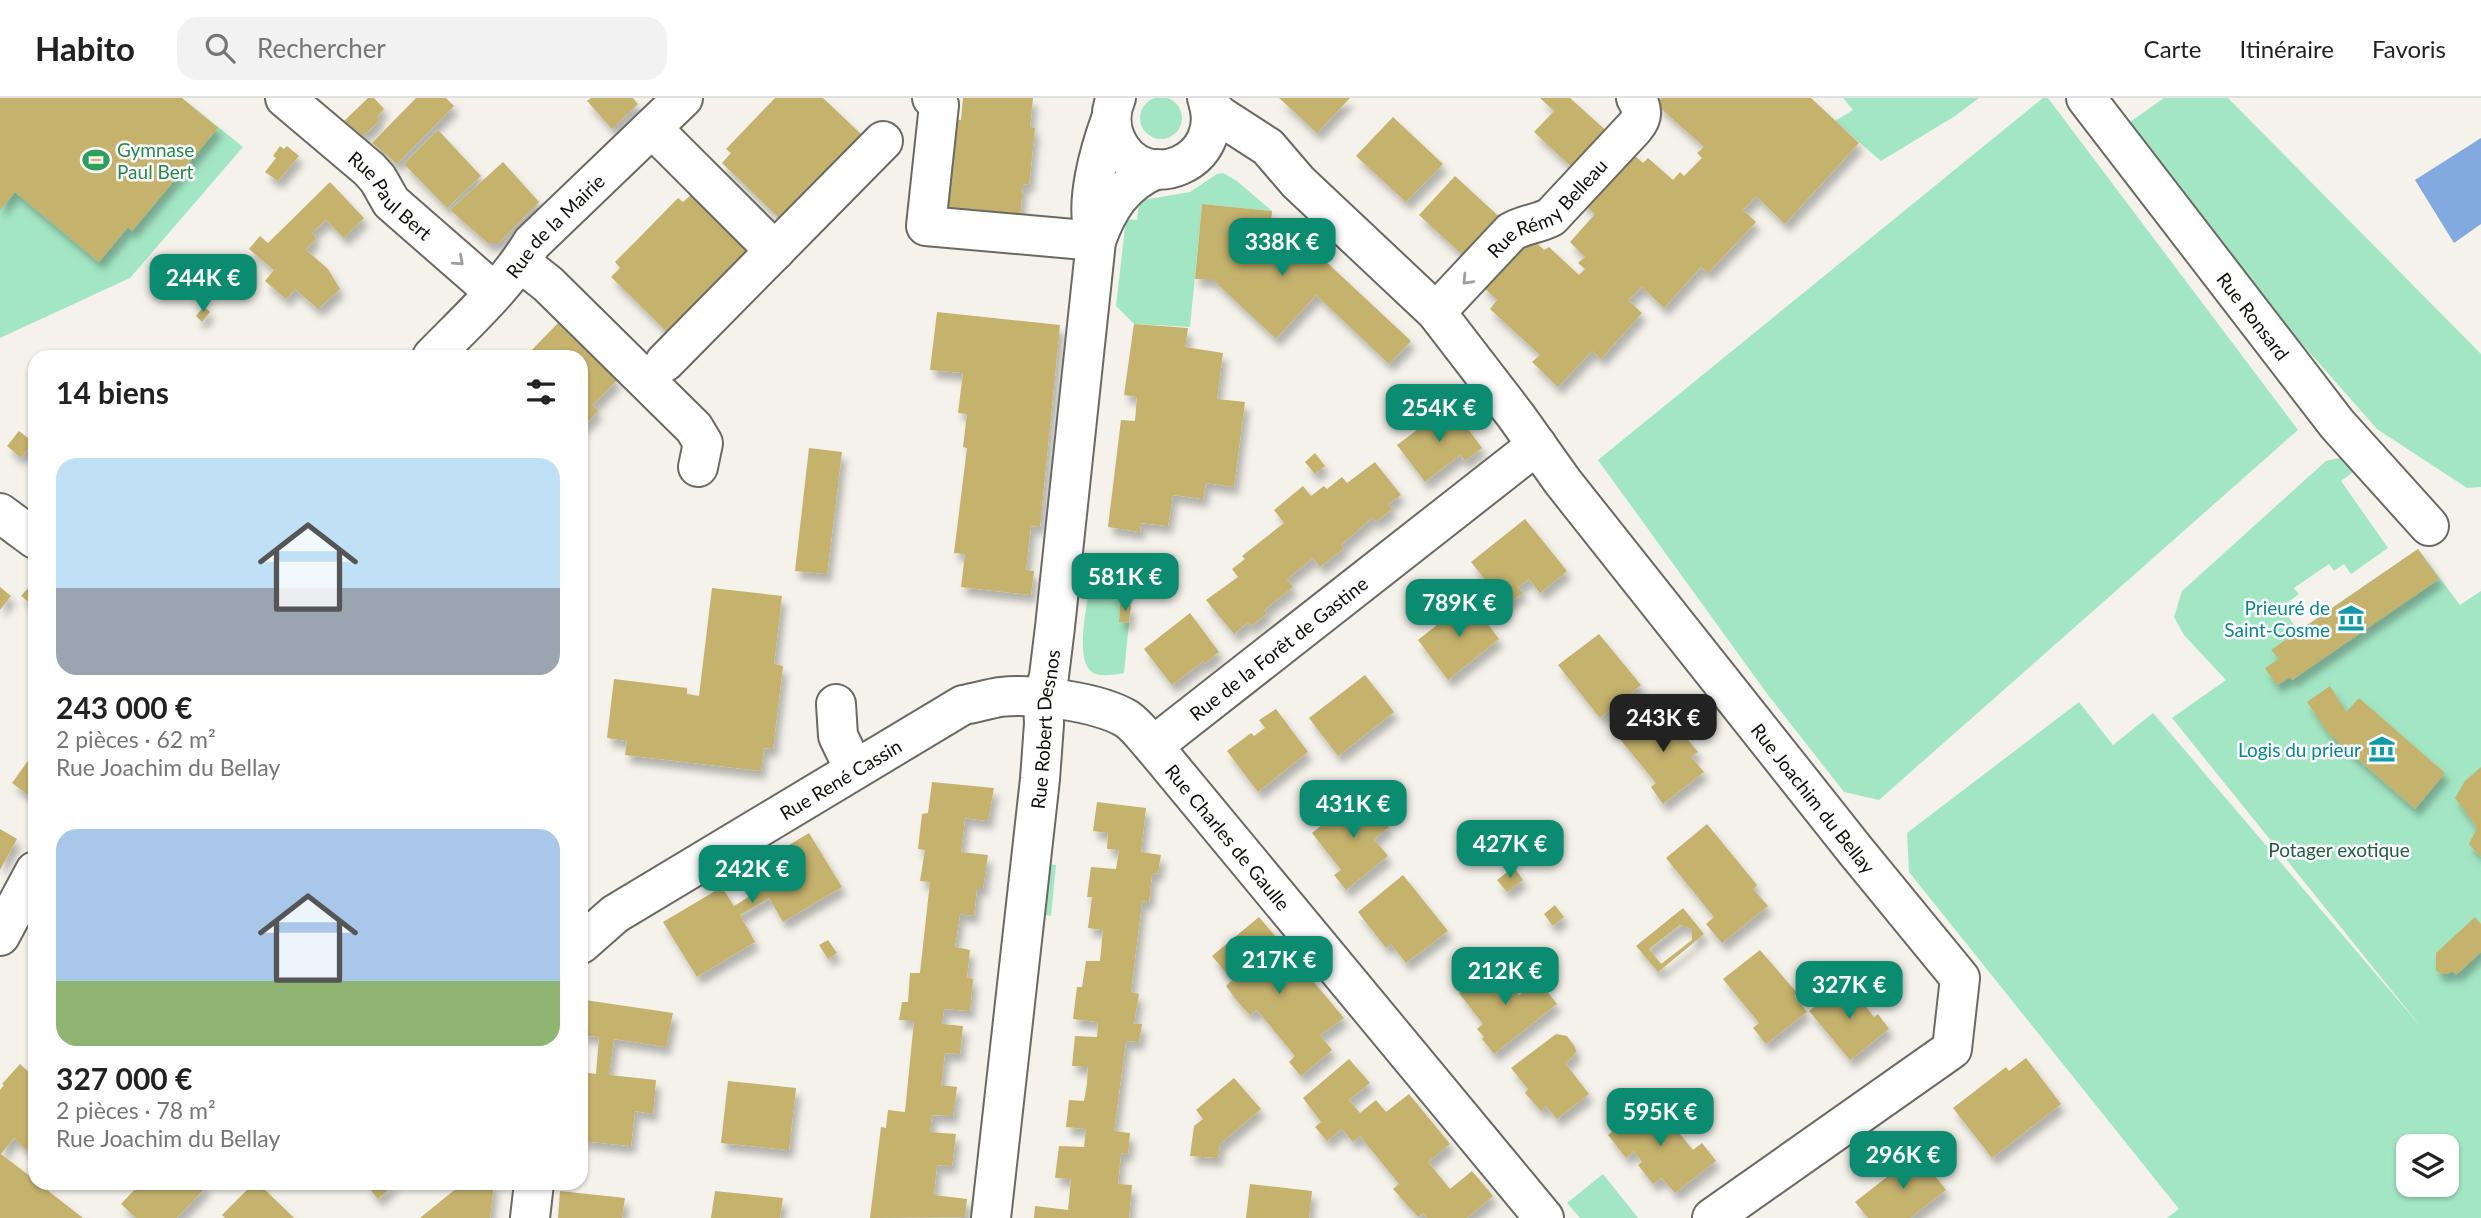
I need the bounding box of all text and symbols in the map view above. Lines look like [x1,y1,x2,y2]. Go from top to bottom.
search box [177,17,667,80]
text: Habito [35,28,135,68]
icon: search [201,29,239,67]
text: Rechercher [257,32,386,64]
text: Carte [2144,34,2202,63]
text: Itinéraire [2240,34,2334,63]
text: Favoris [2372,34,2446,63]
place label: Gymnase Paul Bert [117,138,194,183]
sports icon: Gymnase Paul Bert [81,145,111,175]
street label: Rue Paul Bert [344,146,437,244]
street label: Rue Rémy Belleau [1482,153,1611,262]
street label: Rue de la Mairie [500,169,609,282]
pin: 338K € [1225,218,1339,278]
text: 338K € [1245,227,1319,255]
one-way arrow [450,253,463,265]
pin: 244K € [146,254,260,314]
text: 244K € [166,263,240,291]
street label: Rue Ronsard [2213,267,2295,364]
one-way arrow [1462,272,1475,285]
icon: filters [522,373,560,411]
text: 14 biens [56,374,169,410]
pin: 254K € [1382,384,1496,444]
text: 254K € [1402,393,1476,421]
icon: home [245,504,371,630]
pin: 581K € [1068,554,1182,613]
text: 581K € [1088,562,1162,590]
street label: Rue de la Forêt de Gastine [1185,571,1372,725]
pin: 789K € [1402,580,1516,639]
text: 789K € [1422,588,1496,616]
place label: Prieuré de Saint-Cosme [2224,596,2330,641]
museum icon: Prieuré de Saint-Cosme [2336,603,2366,633]
street label: Rue Robert Desnos [1025,648,1064,810]
text: 243 000 € [56,689,192,725]
pin: 243K € [1606,694,1720,754]
text: 243K € [1626,703,1700,731]
street label: Rue Joachim du Bellay [1747,718,1881,878]
text: 2 pièces · 62 m² [56,725,216,753]
street label: Rue René Cassin [775,733,905,824]
museum icon: Logis du prieur [2367,734,2397,764]
place label: Logis du prieur [2238,738,2361,761]
text: Rue Joachim du Bellay [56,753,280,781]
street label: Rue Charles de Gaulle [1161,759,1295,915]
pin: 431K € [1296,780,1410,840]
text: 431K € [1316,789,1390,817]
pin: 427K € [1453,820,1567,880]
text: 427K € [1473,829,1547,857]
park label: Potager exotique [2268,838,2410,861]
pin: 242K € [695,846,809,905]
text: 242K € [715,854,789,882]
icon: home [245,875,371,1001]
pin: 217K € [1222,936,1336,996]
text: 217K € [1242,945,1316,973]
pin: 212K € [1448,948,1562,1007]
text: 212K € [1468,956,1542,984]
pin: 327K € [1792,962,1906,1021]
text: 327K € [1812,970,1886,998]
text: 327 000 € [56,1060,192,1096]
pin: 595K € [1603,1088,1717,1148]
text: 2 pièces · 78 m² [56,1096,216,1124]
text: 595K € [1623,1097,1697,1125]
text: Rue Joachim du Bellay [56,1124,280,1152]
pin: 296K € [1846,1132,1960,1191]
map controls [2396,1134,2459,1197]
button: layers [2396,1134,2459,1197]
text: 296K € [1866,1140,1940,1168]

